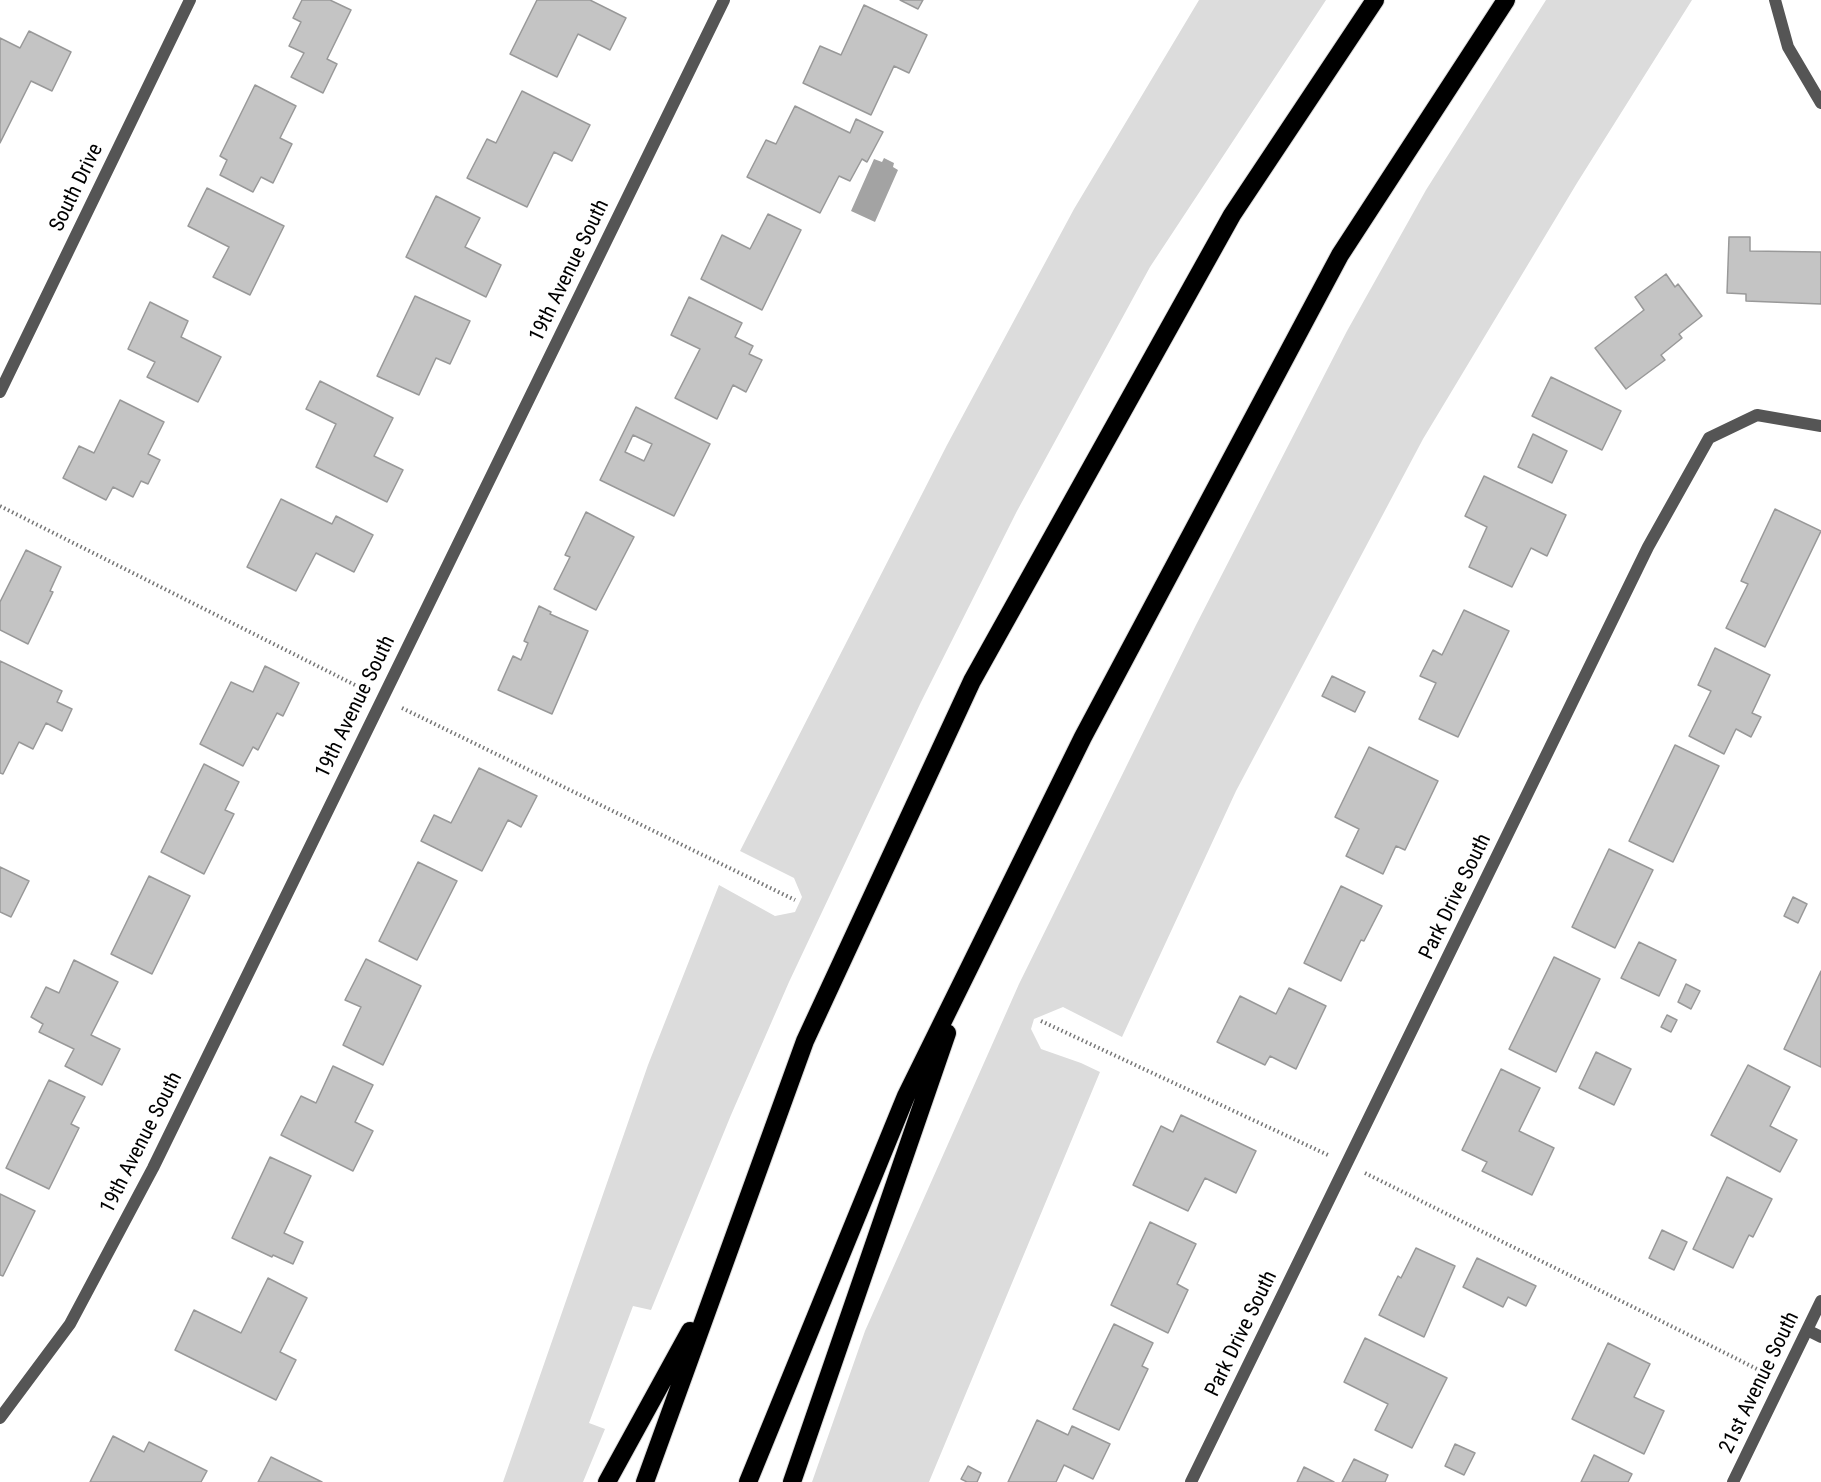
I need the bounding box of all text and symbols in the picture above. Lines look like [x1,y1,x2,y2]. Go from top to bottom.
street label: South Drive [45,140,109,236]
street label: 19th Avenue South [525,196,615,346]
street label: 19th Avenue South [311,632,401,782]
street label: Park Drive South [1415,830,1497,964]
street label: 19th Avenue South [96,1068,188,1218]
street label: Park Drive South [1201,1267,1283,1401]
street label: 21st Avenue South [1715,1308,1805,1458]

